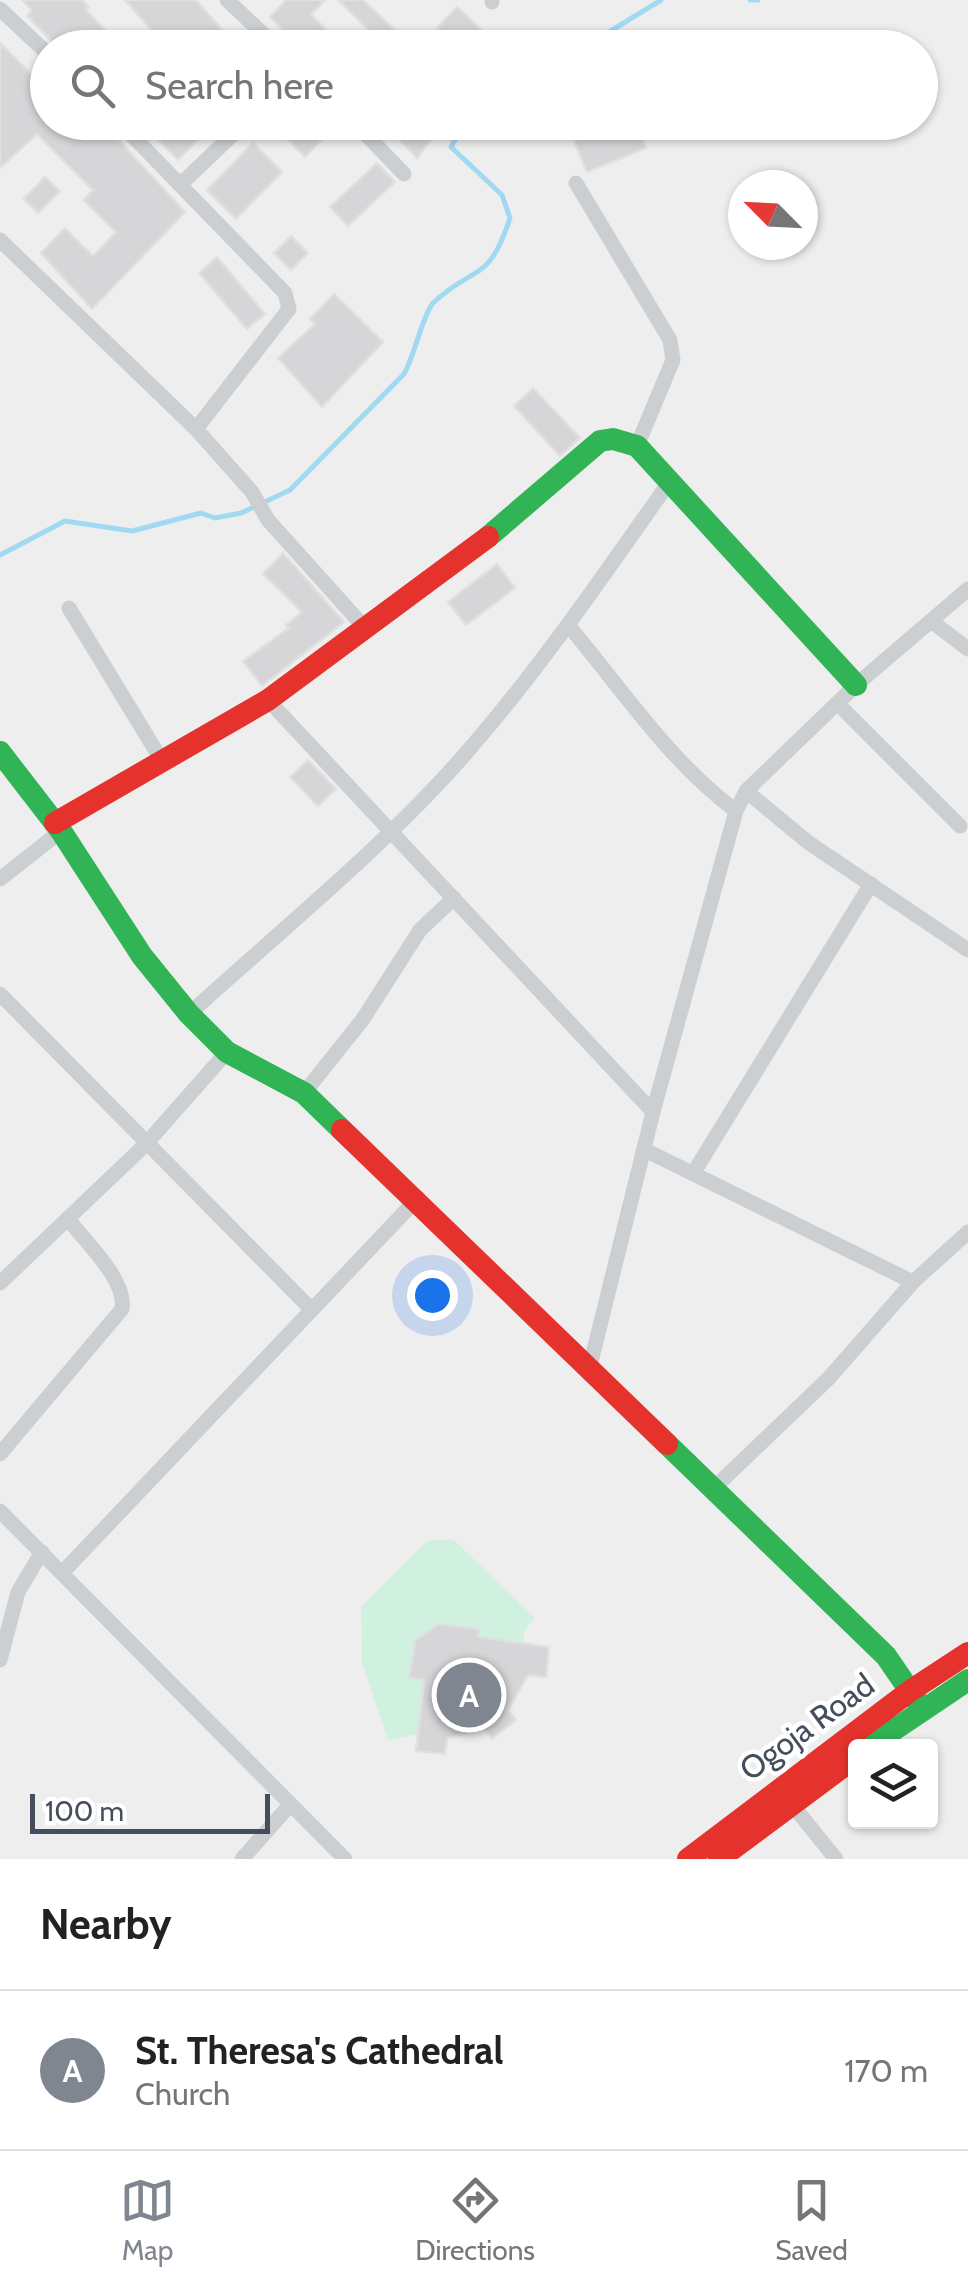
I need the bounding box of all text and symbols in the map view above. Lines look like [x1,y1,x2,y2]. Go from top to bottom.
search box [30,30,938,140]
icon: search [65,58,120,113]
text: Search here [145,62,334,109]
north arrow [728,170,818,260]
your location [407,1270,458,1321]
pin: A [436,1658,502,1732]
street label: Ogoja Road [732,1665,882,1788]
map controls [848,1739,938,1829]
button: layers [848,1739,938,1829]
scale bar [30,1789,270,1834]
text: 100 m [45,1794,124,1828]
text: Nearby [40,1898,172,1950]
text: St. Theresa's Cathedral [135,2027,503,2074]
text: A [62,2051,83,2090]
text: 170 m [844,2051,928,2090]
text: Church [135,2074,230,2113]
tab: Map [120,2173,175,2267]
tab: Directions [415,2173,535,2267]
tab: Saved [775,2173,848,2267]

